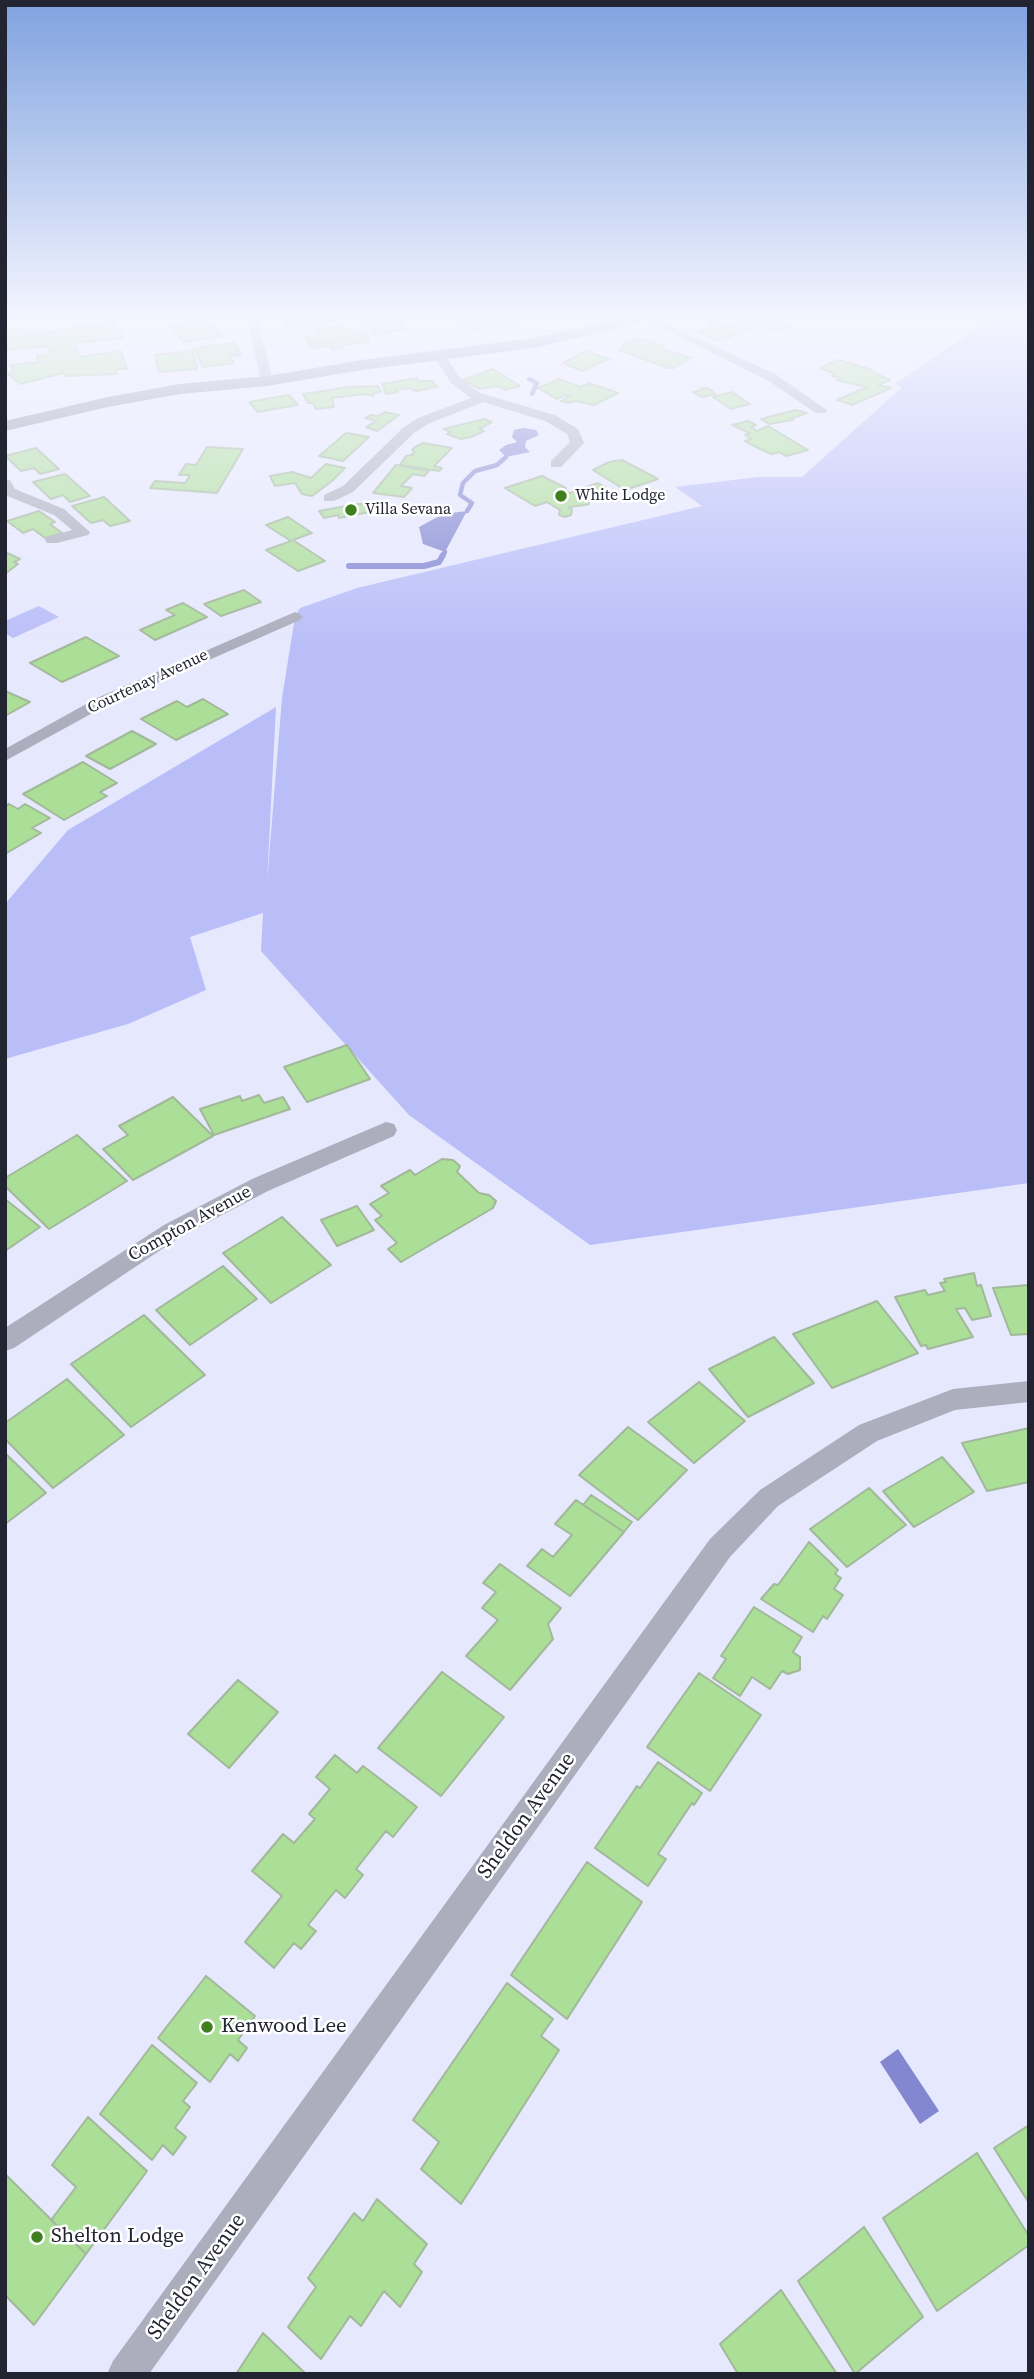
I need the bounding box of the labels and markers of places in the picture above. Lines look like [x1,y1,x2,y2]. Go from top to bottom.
place label: White Lodge [575,486,665,506]
marker: White Lodge [553,488,569,504]
place label: Villa Sevana [365,500,451,520]
marker: Villa Sevana [343,502,359,518]
place label: Kenwood Lee [221,2014,347,2040]
marker: Kenwood Lee [199,2019,215,2035]
place label: Shelton Lodge [51,2224,184,2250]
marker: Shelton Lodge [29,2229,45,2245]

